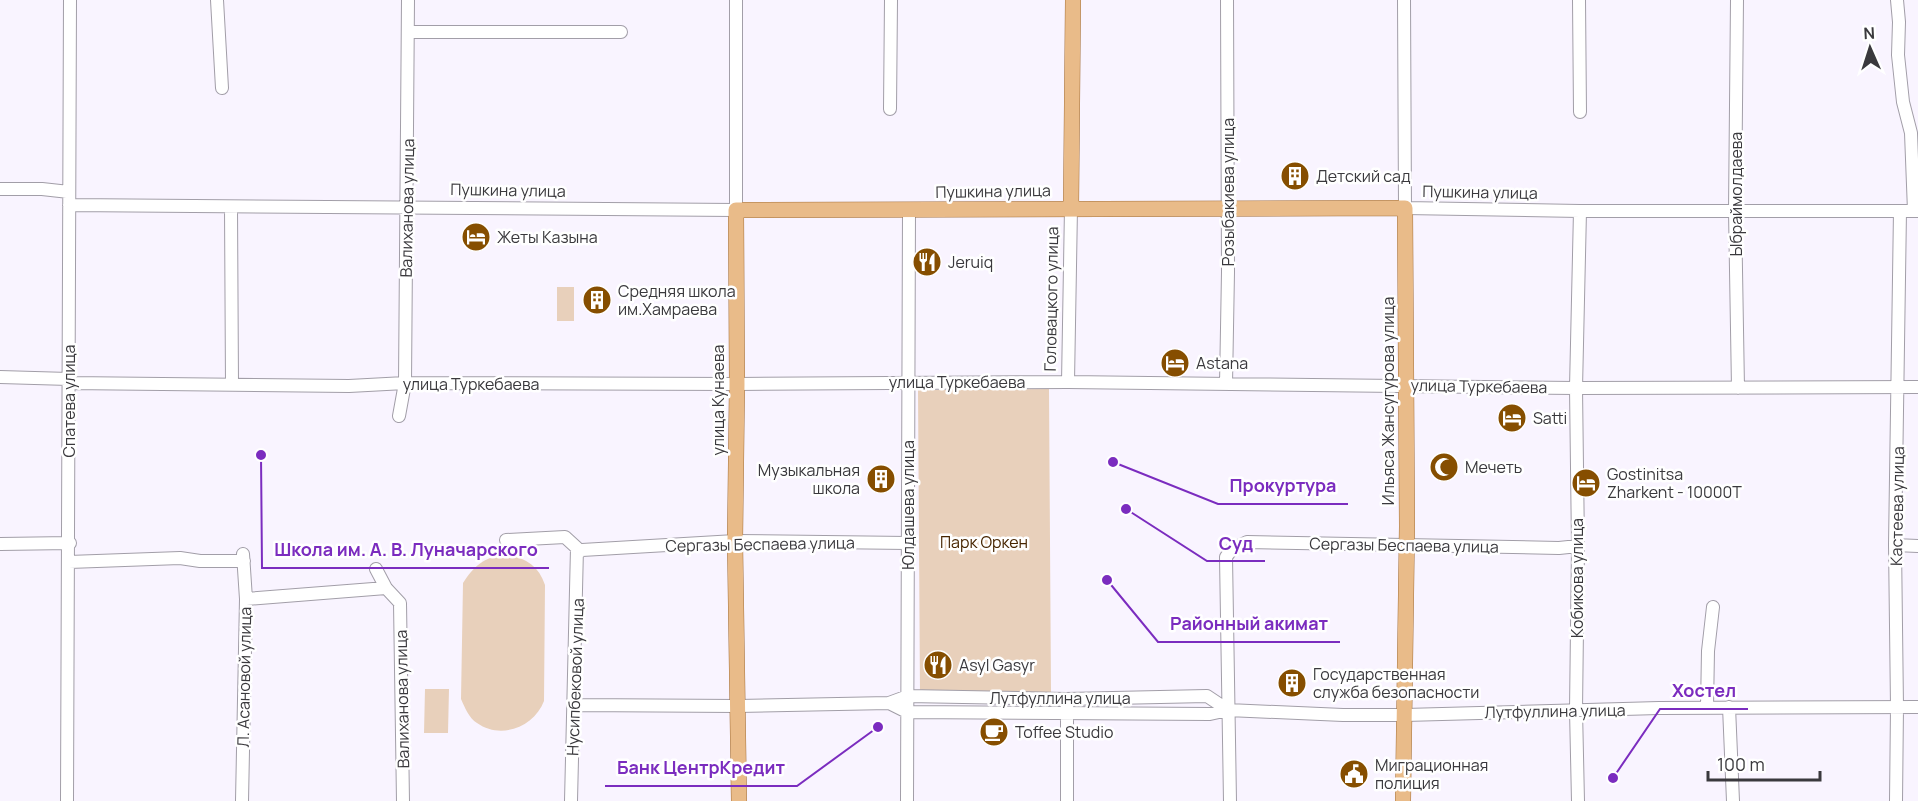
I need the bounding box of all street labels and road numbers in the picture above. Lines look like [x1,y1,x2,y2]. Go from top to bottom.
street label: Розыбакиева улица [1217,118,1239,266]
street label: Ыбраймолдаева [1725,132,1747,256]
street label: Валиханова улица [395,138,419,278]
street label: Пушкина улица [450,178,566,202]
street label: Пушкина улица [935,179,1051,203]
street label: Пушкина улица [1422,180,1538,204]
street label: Головацкого улица [1039,226,1063,372]
street label: Ильяса Жансугурова улица [1377,297,1399,505]
street label: Спатева улица [58,345,80,457]
street label: улица Кунаева [707,345,729,455]
street label: улица Туркебаева [889,371,1025,393]
street label: улица Туркебаева [403,373,539,395]
street label: улица Туркебаева [1410,374,1548,398]
street label: Юлдашева улица [897,440,919,570]
street label: Кастеева улица [1885,446,1909,566]
street label: Кобикова улица [1566,518,1588,638]
street label: Сергазы Беспаева улица [665,531,855,557]
street label: Сергазы Беспаева улица [1309,532,1499,558]
street label: Нусипбековой улица [561,598,589,756]
street label: Л. Асановой улица [232,606,256,748]
street label: Валиханова улица [390,629,414,769]
street label: Лутфуллина улица [989,687,1131,709]
street label: Лутфуллина улица [1484,699,1626,723]

